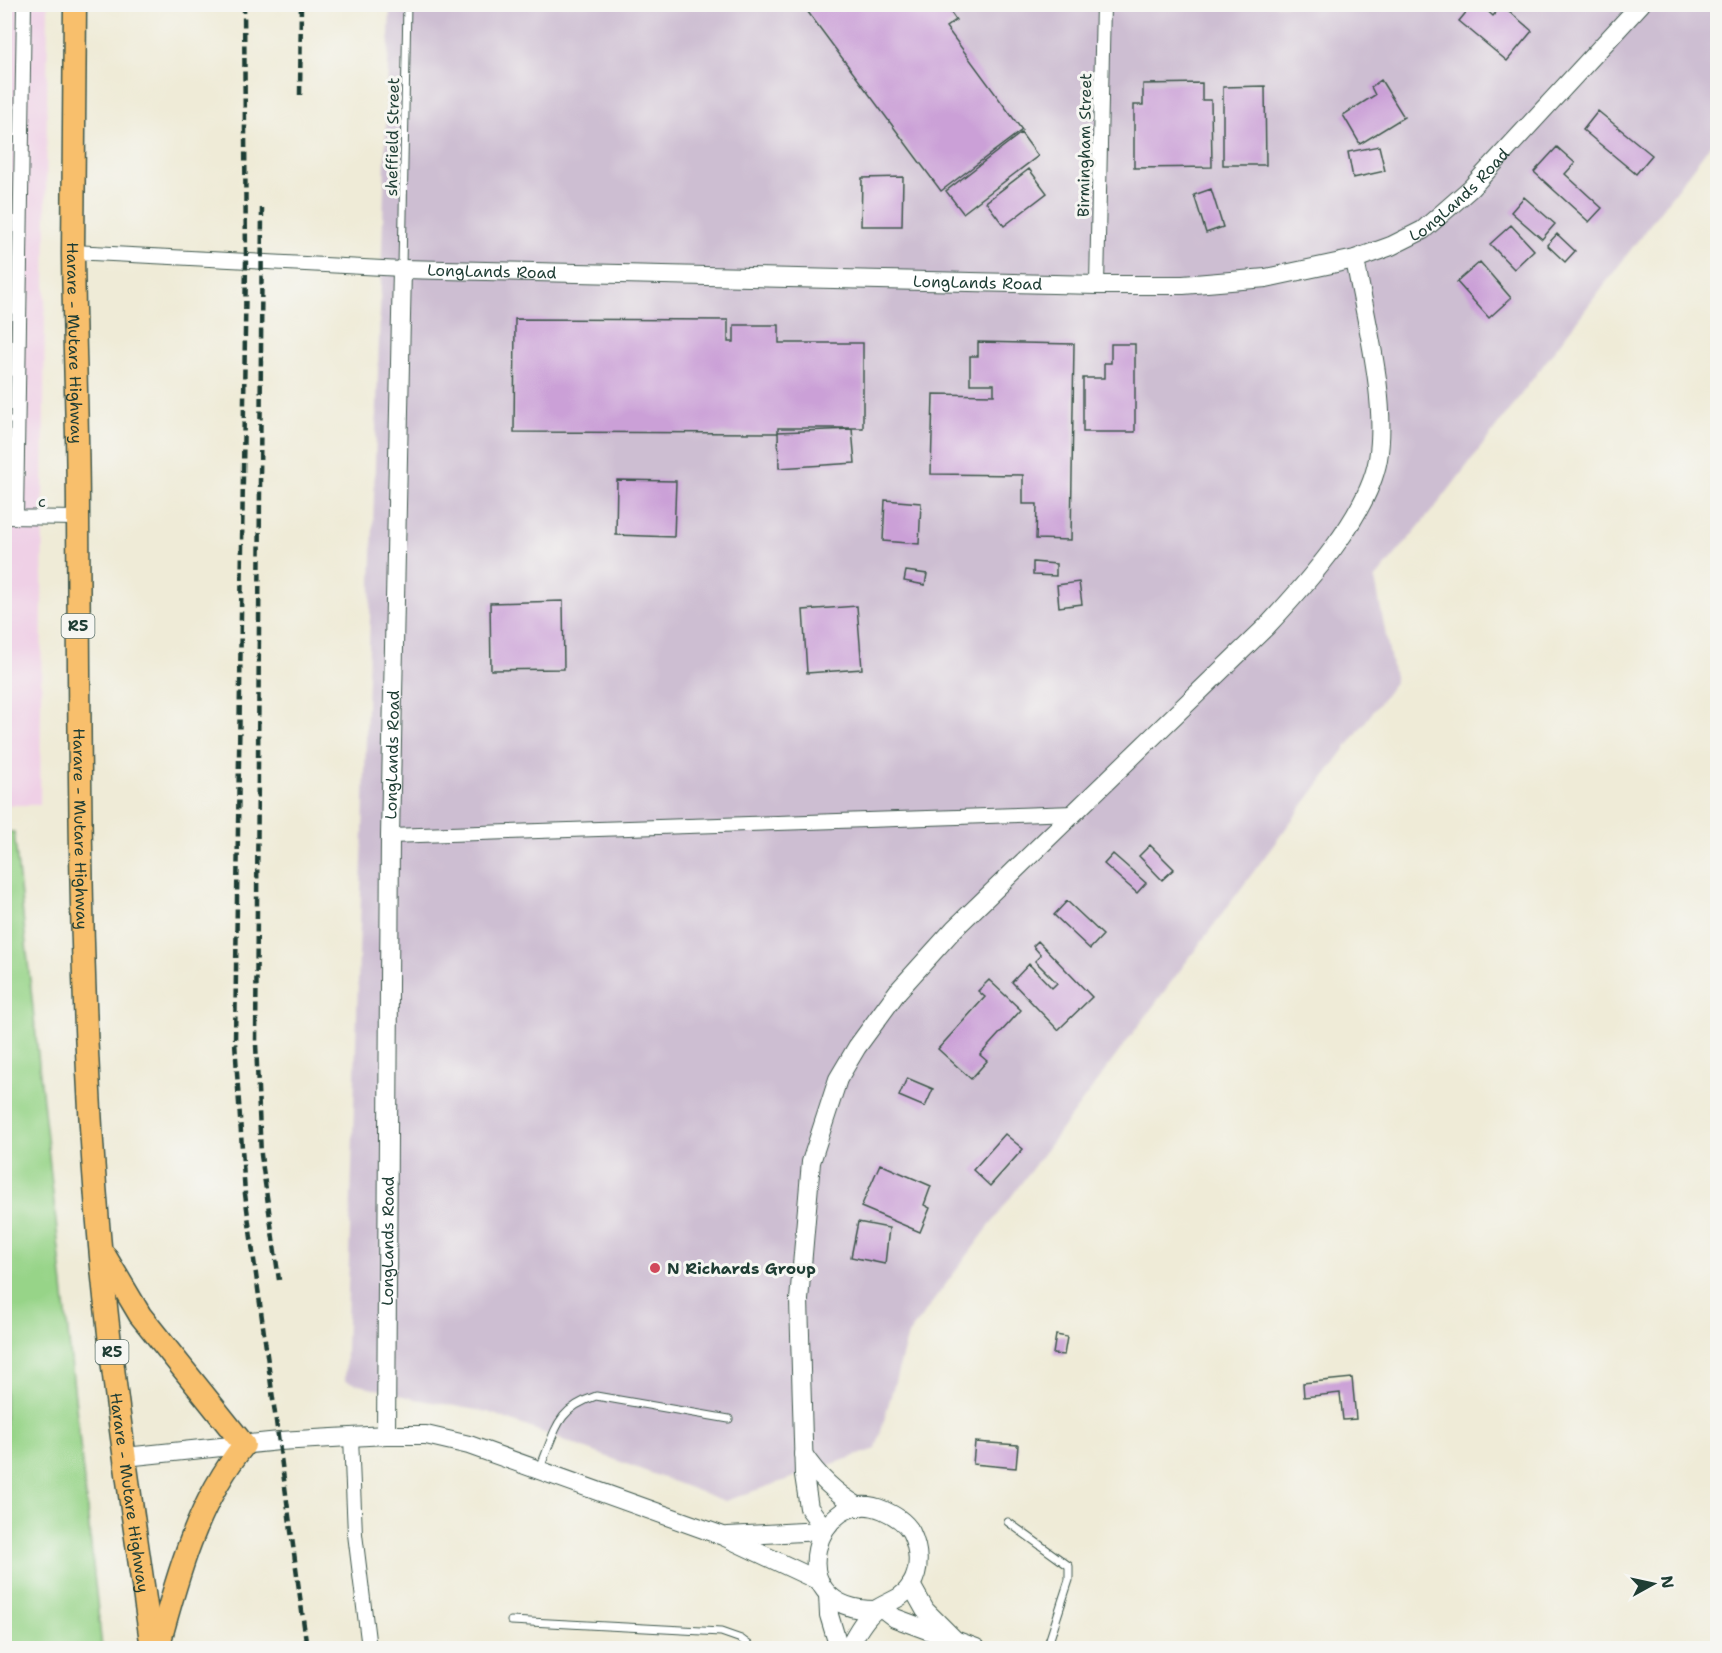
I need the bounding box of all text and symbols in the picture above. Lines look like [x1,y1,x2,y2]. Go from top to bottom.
street label: Birmingham Street [1073,73,1096,217]
street label: sheffield Street [381,77,404,197]
street label: LongLands Road [1406,144,1514,246]
street label: Harare - Mutare Highway [62,242,87,444]
street label: LongLands Road [427,260,557,284]
street label: LongLands Road [913,271,1043,295]
street label: c [38,491,46,512]
road number: R5 [62,614,94,638]
street label: LongLands Road [380,690,404,820]
street label: Harare - Mutare Highway [68,728,93,930]
street label: LongLands Road [377,1176,399,1306]
place label: N Richards Group [667,1258,816,1279]
marker: N Richards Group [648,1261,662,1275]
road number: R5 [96,1340,128,1364]
street label: Harare - Mutare Highway [105,1391,154,1594]
north arrow [1623,1554,1683,1614]
text: N [1656,1574,1679,1590]

